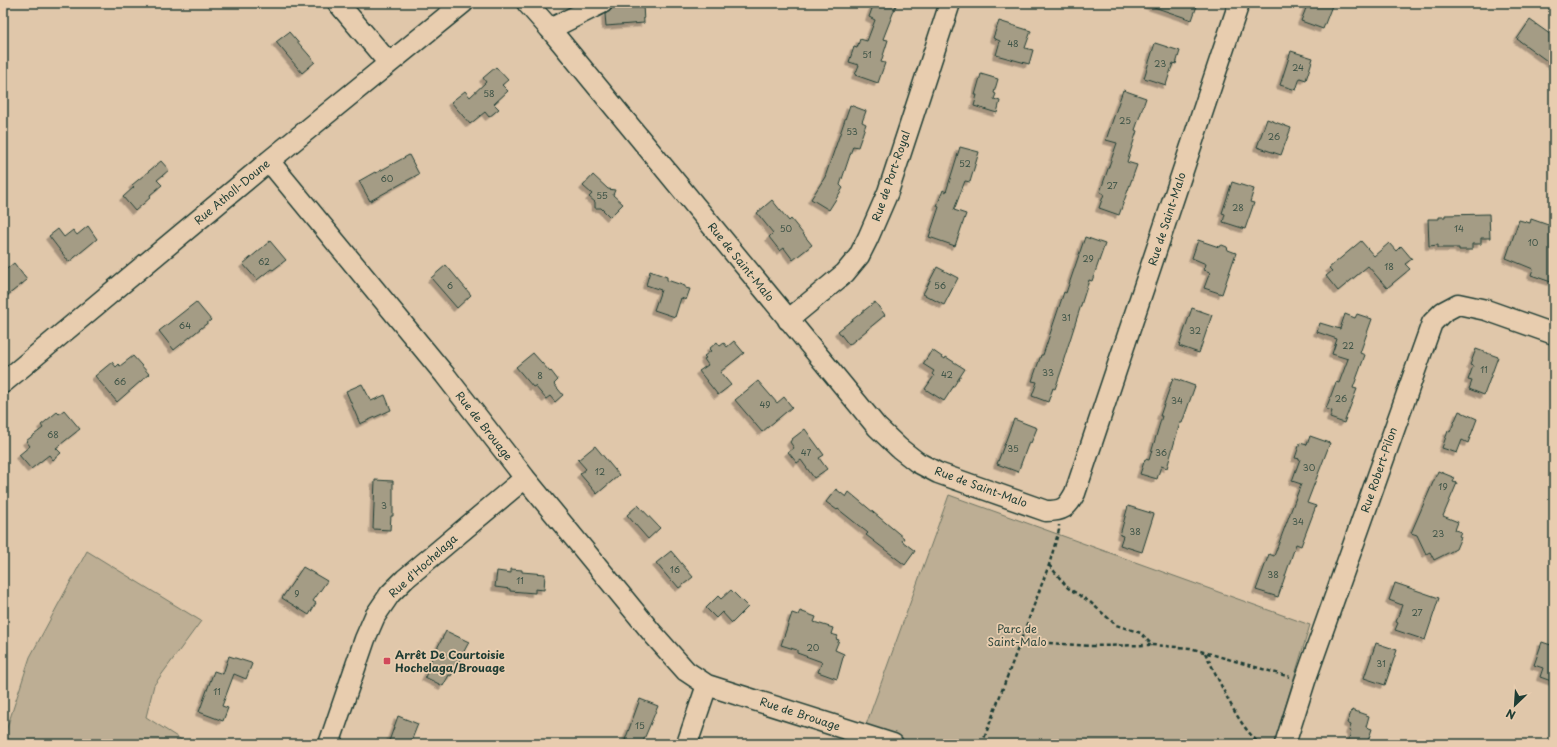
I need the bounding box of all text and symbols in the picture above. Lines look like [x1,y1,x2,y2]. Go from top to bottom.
house number: 48 [1007,36,1019,50]
house number: 51 [862,47,872,61]
house number: 23 [1154,56,1166,70]
house number: 24 [1292,60,1304,74]
house number: 58 [483,86,495,100]
house number: 25 [1119,113,1131,127]
house number: 53 [846,124,858,138]
street label: Rue de Port-Royal [867,128,914,224]
house number: 26 [1268,129,1280,143]
street label: Rue Atholl-Doune [190,155,273,228]
house number: 52 [959,156,971,170]
street label: Rue de Saint-Malo [1143,170,1190,268]
house number: 60 [381,171,394,185]
house number: 27 [1106,178,1118,192]
house number: 55 [596,188,608,202]
house number: 28 [1232,200,1244,214]
street label: Rue de Saint-Malo [704,218,779,305]
house number: 50 [780,221,793,235]
house number: 14 [1454,221,1464,235]
house number: 10 [1528,235,1539,249]
house number: 29 [1082,251,1094,265]
house number: 62 [258,254,270,268]
house number: 18 [1384,259,1394,273]
house number: 6 [447,278,453,292]
house number: 56 [934,278,946,292]
house number: 31 [1061,310,1071,324]
house number: 64 [179,318,191,332]
house number: 32 [1189,323,1201,337]
house number: 22 [1342,338,1354,352]
house number: 11 [1480,362,1488,376]
house number: 33 [1042,365,1054,379]
house number: 42 [941,367,953,381]
house number: 8 [537,368,543,382]
house number: 66 [114,374,126,388]
street label: Rue de Brouage [452,387,517,464]
house number: 26 [1335,391,1347,405]
house number: 34 [1171,393,1183,407]
house number: 49 [759,397,771,411]
street label: Rue Robert-Pilon [1356,425,1401,515]
house number: 68 [47,427,59,441]
house number: 35 [1007,441,1019,455]
house number: 47 [801,445,811,459]
house number: 36 [1155,445,1167,459]
house number: 30 [1303,460,1316,474]
street label: Rue de Saint-Malo [932,462,1030,511]
house number: 12 [595,464,605,478]
house number: 19 [1438,479,1448,493]
house number: 3 [381,498,387,512]
house number: 34 [1292,514,1304,528]
house number: 38 [1129,524,1141,538]
house number: 23 [1432,526,1444,540]
street label: Rue d'Hochelaga [385,530,461,601]
house number: 16 [670,562,680,576]
house number: 38 [1267,567,1279,581]
house number: 11 [516,573,524,587]
house number: 9 [294,586,300,600]
house number: 27 [1411,605,1423,619]
park label: Parc de Saint-Malo [987,620,1047,650]
house number: 20 [807,640,820,654]
place label: Arrêt De Courtoisie Hochelaga/Brouage [395,646,505,676]
marker: Arrêt De Courtoisie Hochelaga/Brouage [382,656,392,666]
house number: 31 [1376,656,1386,670]
house number: 11 [213,684,221,698]
north arrow [1495,685,1535,725]
street label: Rue de Brouage [758,693,843,735]
text: N [1503,705,1518,724]
house number: 15 [635,718,645,732]

